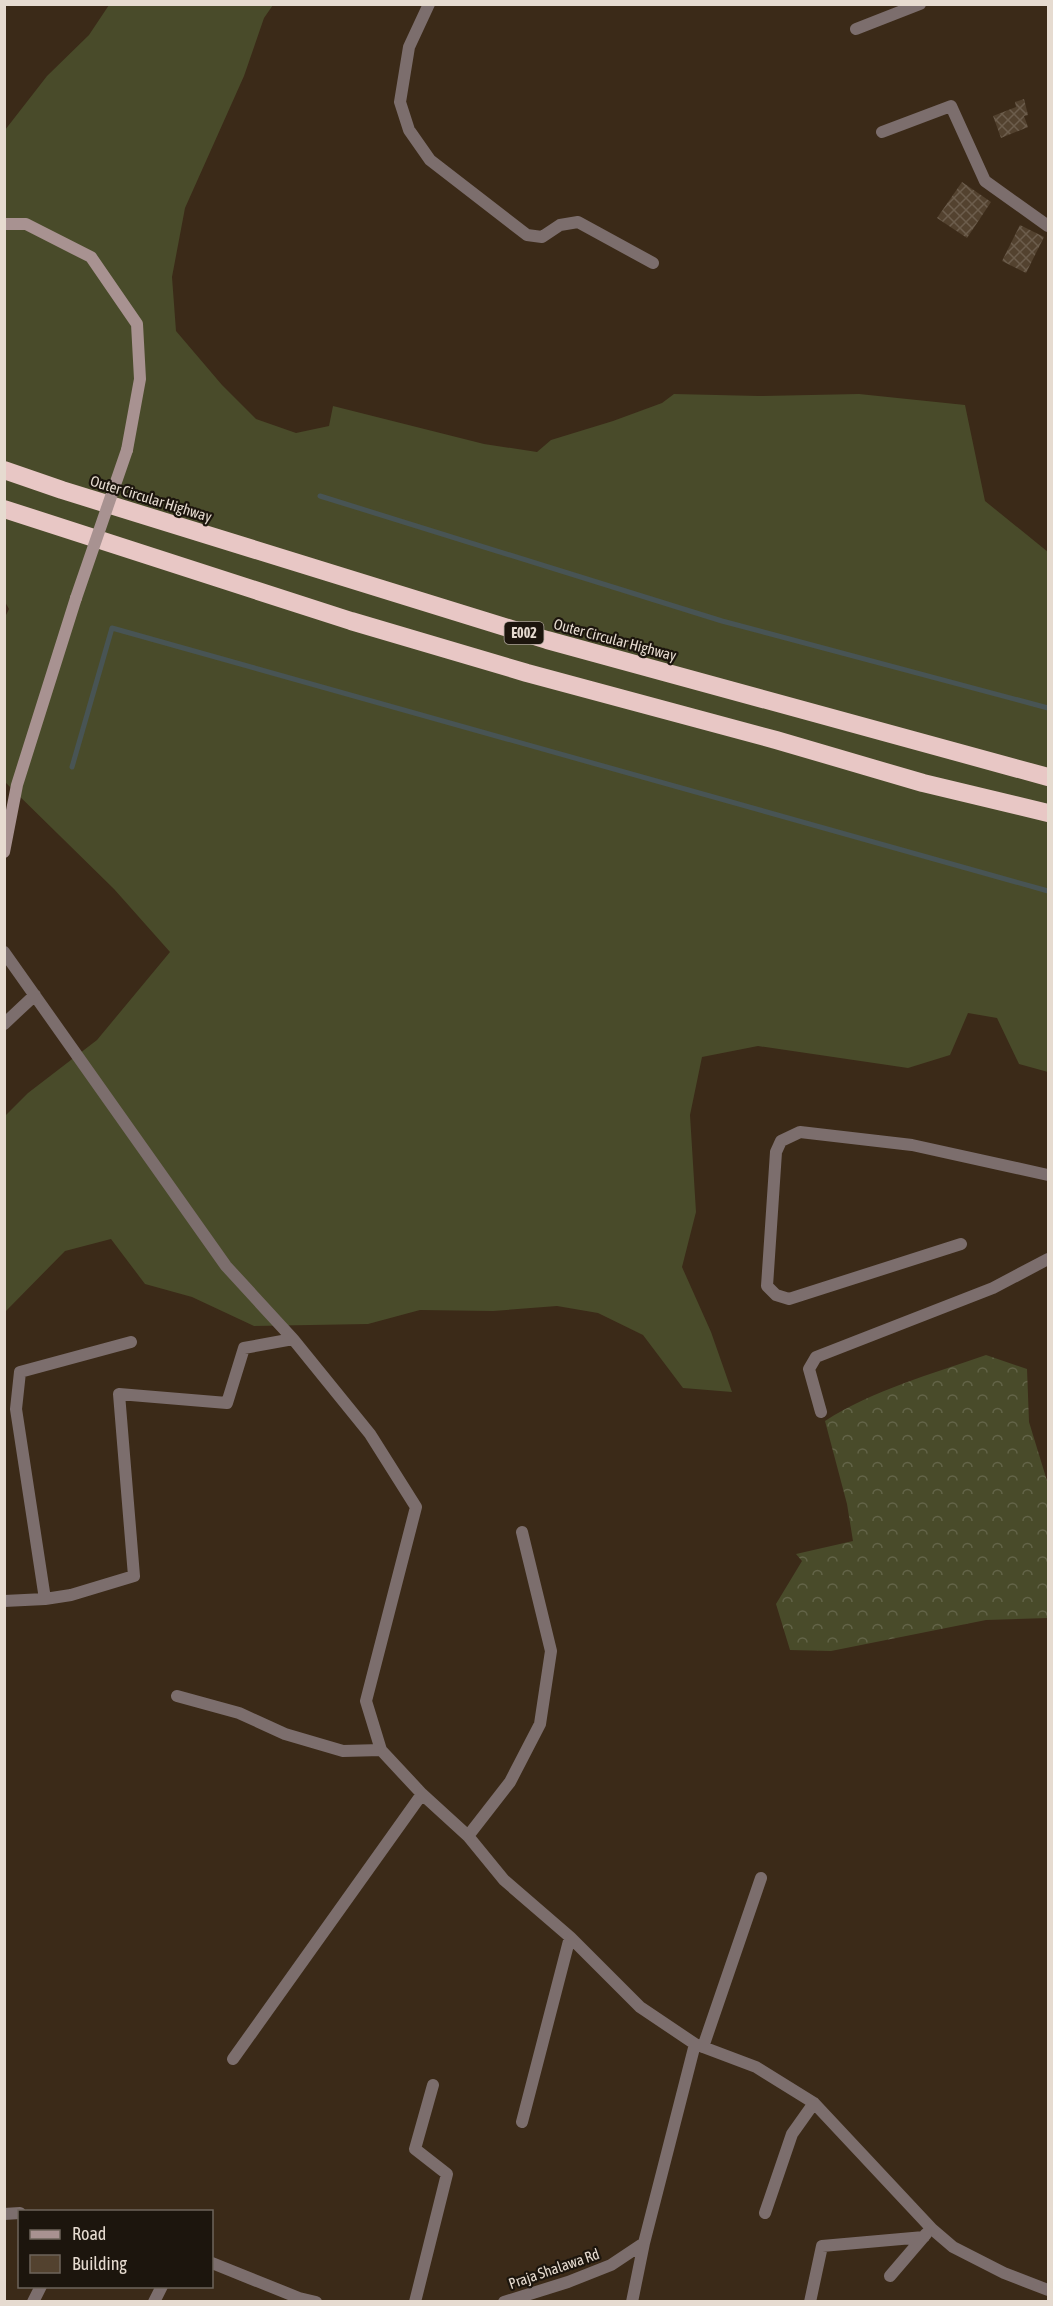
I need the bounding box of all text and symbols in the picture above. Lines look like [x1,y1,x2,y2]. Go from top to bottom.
street label: Outer Circular Highway [88,472,214,525]
street label: Outer Circular Highway [552,615,678,664]
road number: E002 [504,622,544,644]
legend [18,2210,213,2288]
text: Road [72,2223,106,2244]
street label: Praja Shalawa Rd [506,2245,601,2292]
text: Building [72,2253,127,2274]

